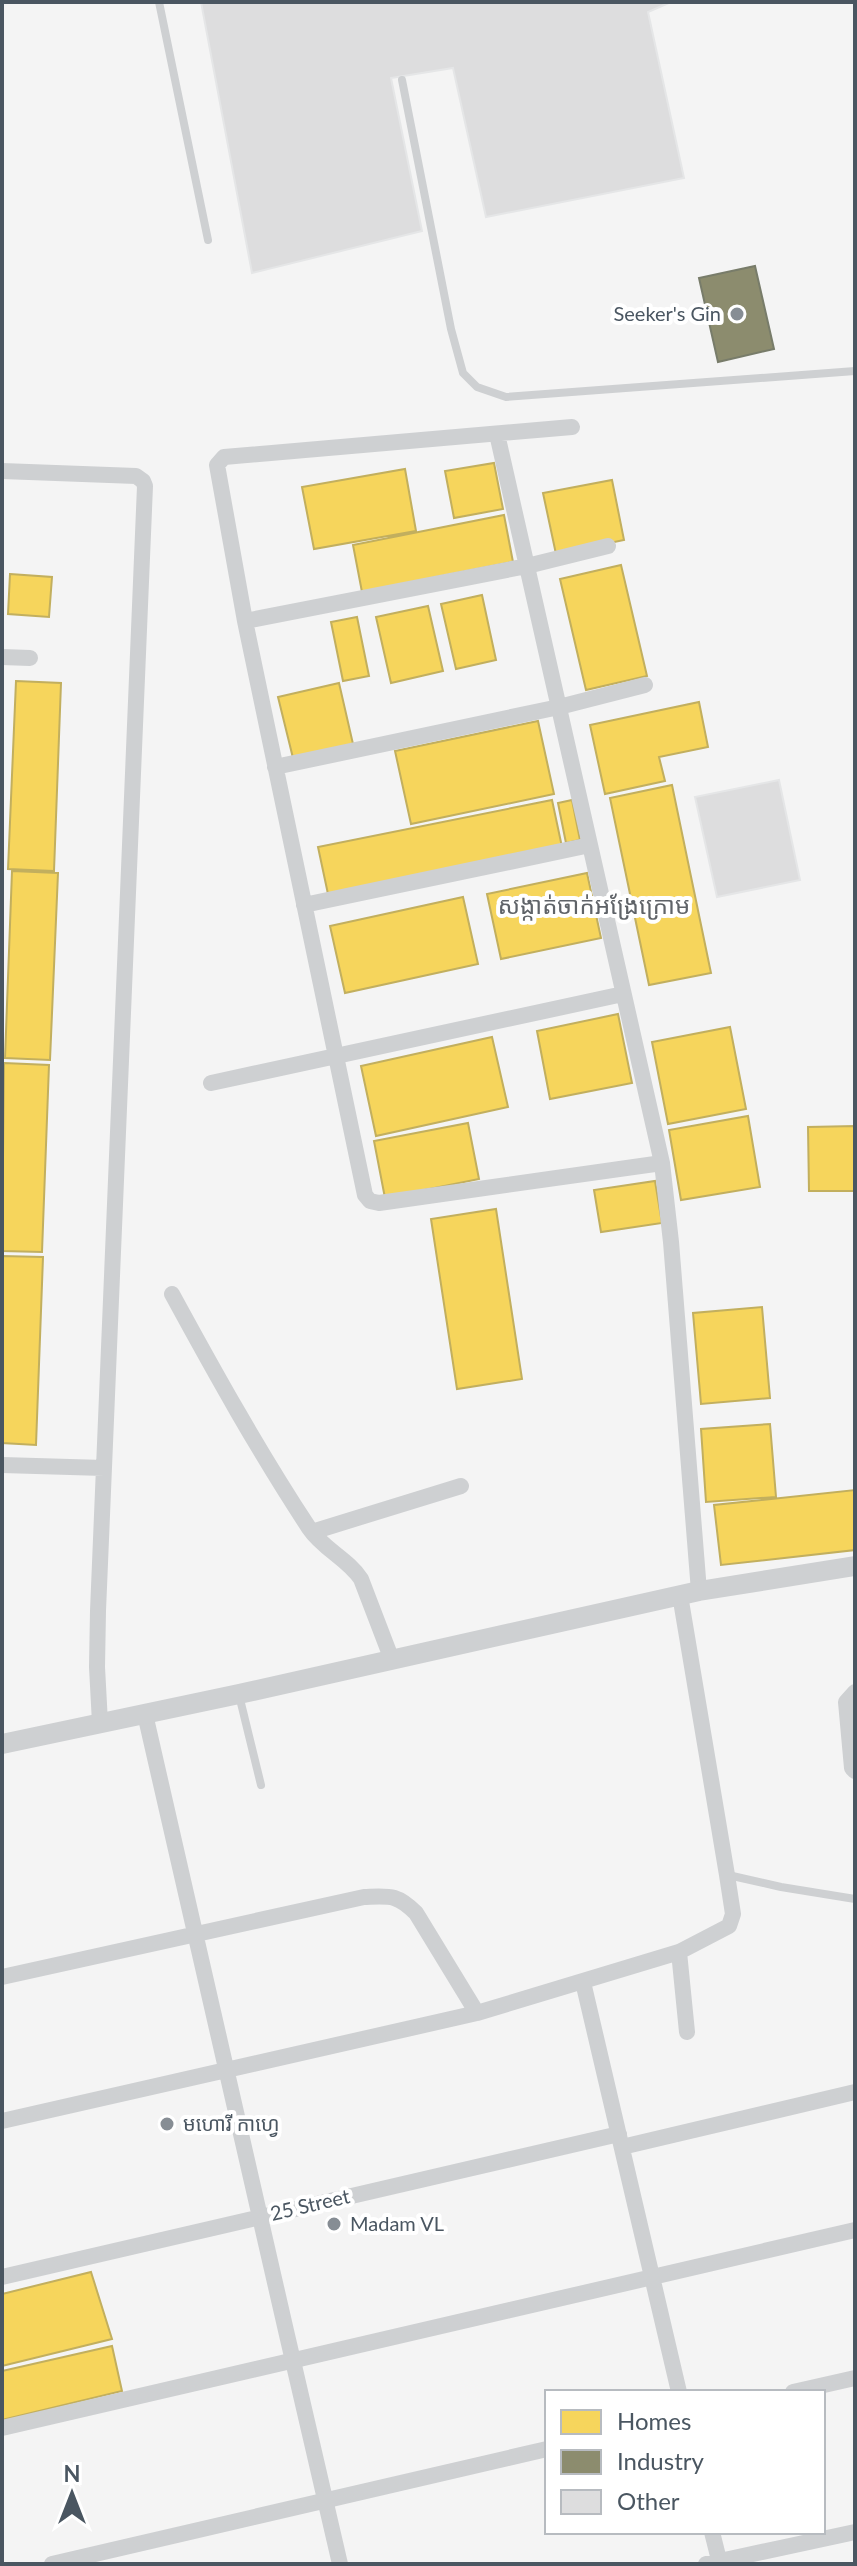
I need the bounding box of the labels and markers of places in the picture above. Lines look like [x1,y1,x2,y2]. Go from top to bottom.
place label: Seeker's Gin [613,301,721,325]
marker: Seeker's Gin [728,305,746,323]
place label: មហោរី កាហ្វេ [183,2111,279,2137]
marker: មហោរី កាហ្វេ [158,2115,176,2133]
place label: Madam VL [350,2211,444,2235]
marker: Madam VL [325,2215,343,2233]

